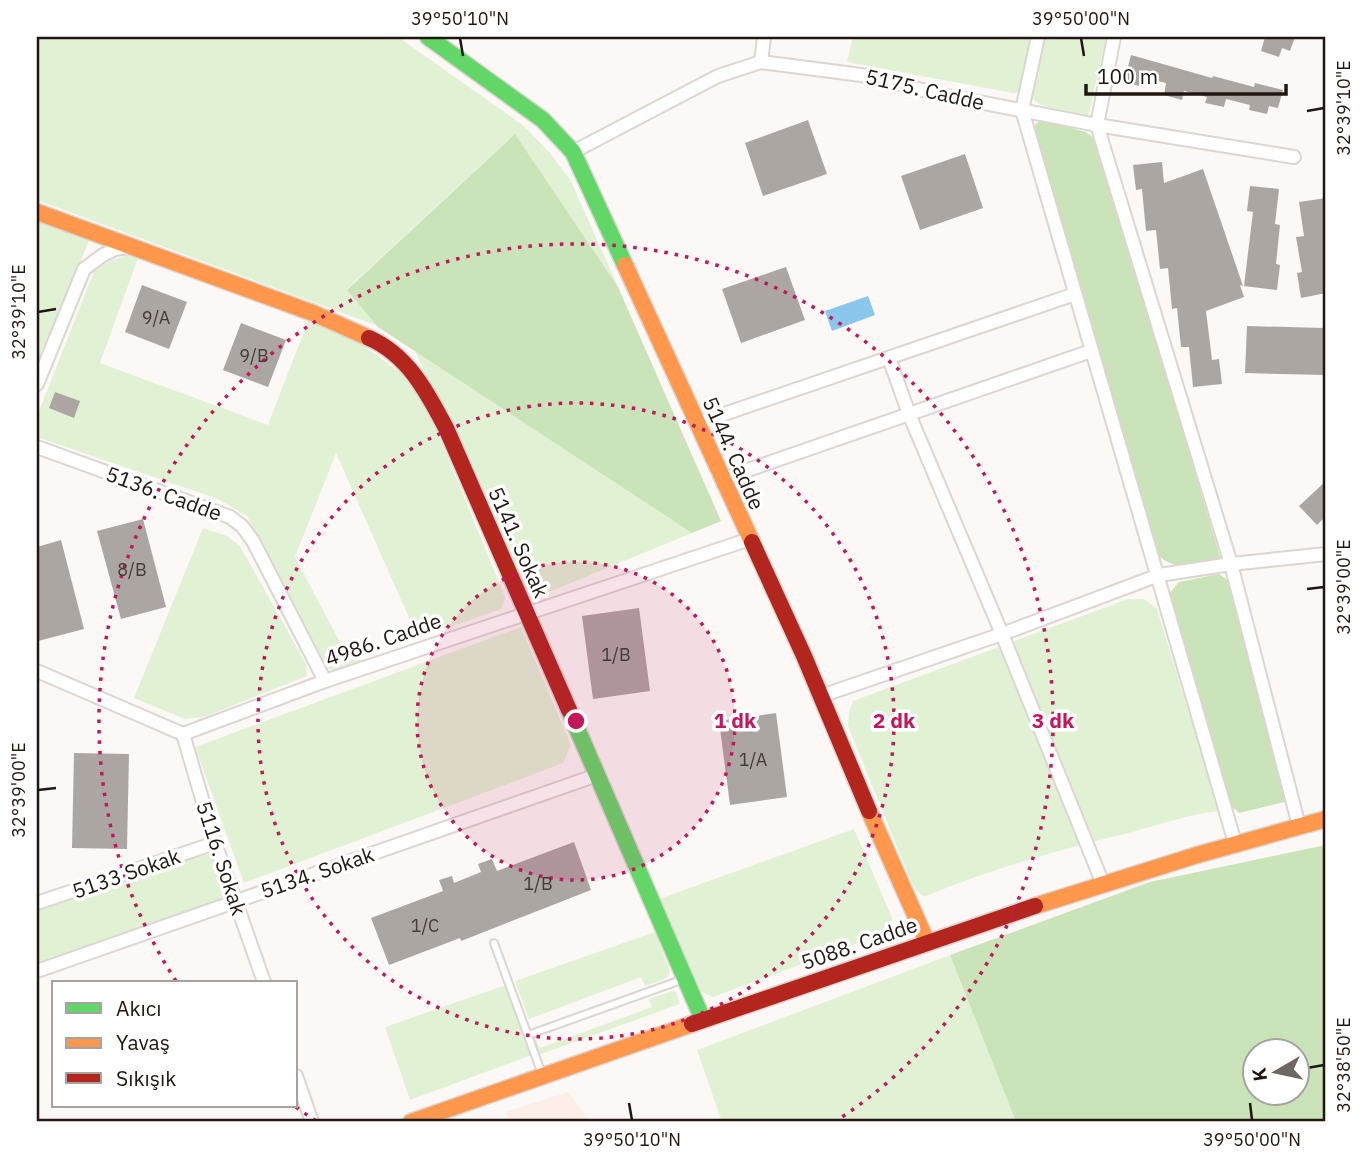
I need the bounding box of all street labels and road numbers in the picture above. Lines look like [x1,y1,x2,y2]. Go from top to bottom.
street label: 5175. Cadde [863,62,987,116]
street label: 5144. Cadde [697,392,771,514]
street label: 5136. Cadde [102,459,226,527]
street label: 5141. Sokak [482,482,556,602]
street label: 4986. Cadde [321,606,445,672]
street label: 5116. Sokak [190,797,254,919]
street label: 5134. Sokak [257,840,377,904]
street label: 5133 Sokak [68,841,184,905]
street label: 5088. Cadde [797,910,921,976]

